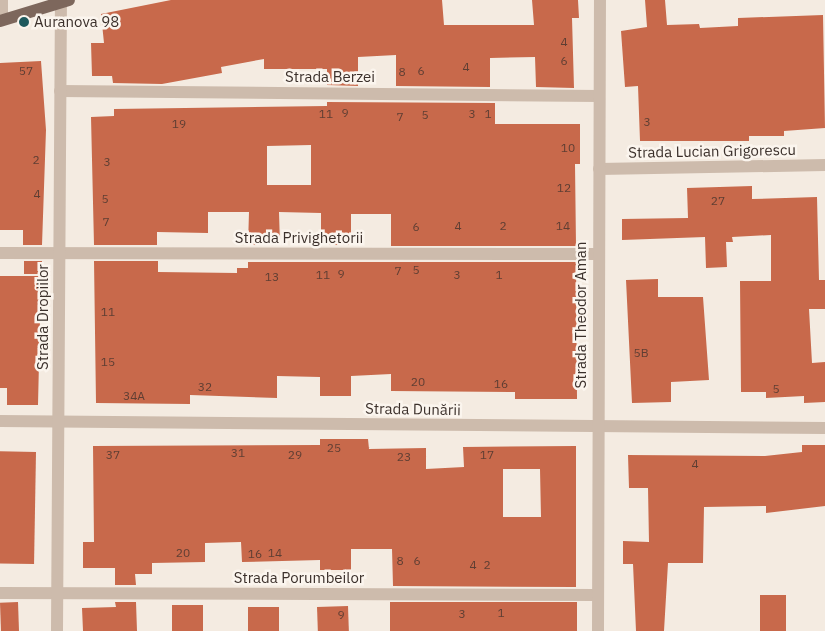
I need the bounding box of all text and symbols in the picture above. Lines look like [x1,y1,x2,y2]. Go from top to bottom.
place label: Auranova 98 [34,13,119,31]
marker: Auranova 98 [18,16,30,28]
house number: 4 [560,35,568,49]
house number: 6 [560,54,568,68]
house number: 4 [462,60,470,74]
house number: 57 [19,64,33,78]
house number: 6 [417,64,425,78]
house number: 8 [398,65,406,79]
street label: Strada Berzei [285,68,375,86]
house number: 9 [341,106,349,120]
house number: 11 [319,107,333,121]
house number: 3 [468,107,476,121]
house number: 1 [484,107,492,121]
house number: 5 [421,108,429,122]
house number: 7 [396,110,404,124]
house number: 3 [643,115,651,129]
house number: 19 [172,117,186,131]
house number: 10 [561,141,575,155]
street label: Strada Lucian Grigorescu [628,141,796,161]
house number: 2 [32,153,40,167]
house number: 3 [103,155,111,169]
house number: 12 [557,181,571,195]
house number: 4 [33,187,41,201]
house number: 5 [101,192,109,206]
house number: 27 [711,194,725,208]
house number: 7 [102,215,110,229]
house number: 4 [454,219,462,233]
house number: 2 [499,219,507,233]
house number: 14 [556,219,570,233]
house number: 6 [412,220,420,234]
street label: Strada Privighetorii [235,229,363,247]
street label: Strada Theodor Aman [572,242,590,388]
house number: 5 [412,263,420,277]
street label: Strada Dropiilor [34,264,52,370]
house number: 7 [394,264,402,278]
house number: 9 [337,267,345,281]
house number: 11 [316,268,330,282]
house number: 3 [453,268,461,282]
house number: 1 [495,268,503,282]
house number: 13 [265,270,279,284]
house number: 11 [101,305,115,319]
house number: 5B [633,346,649,360]
house number: 15 [101,355,115,369]
house number: 20 [411,375,425,389]
house number: 16 [494,377,508,391]
house number: 32 [198,380,212,394]
house number: 5 [772,382,780,396]
house number: 34A [123,389,145,403]
street label: Strada Dunării [365,399,461,419]
house number: 25 [327,441,341,455]
house number: 31 [231,446,245,460]
house number: 37 [106,448,120,462]
house number: 29 [288,448,302,462]
house number: 17 [480,448,494,462]
house number: 23 [397,450,411,464]
house number: 4 [691,457,699,471]
house number: 20 [176,546,190,560]
house number: 14 [268,546,282,560]
house number: 16 [248,547,262,561]
house number: 8 [396,554,404,568]
house number: 6 [413,554,421,568]
house number: 4 [469,558,477,572]
house number: 2 [483,558,491,572]
street label: Strada Porumbeilor [234,569,364,587]
house number: 1 [497,606,505,620]
house number: 3 [458,607,466,621]
house number: 9 [337,608,345,622]

